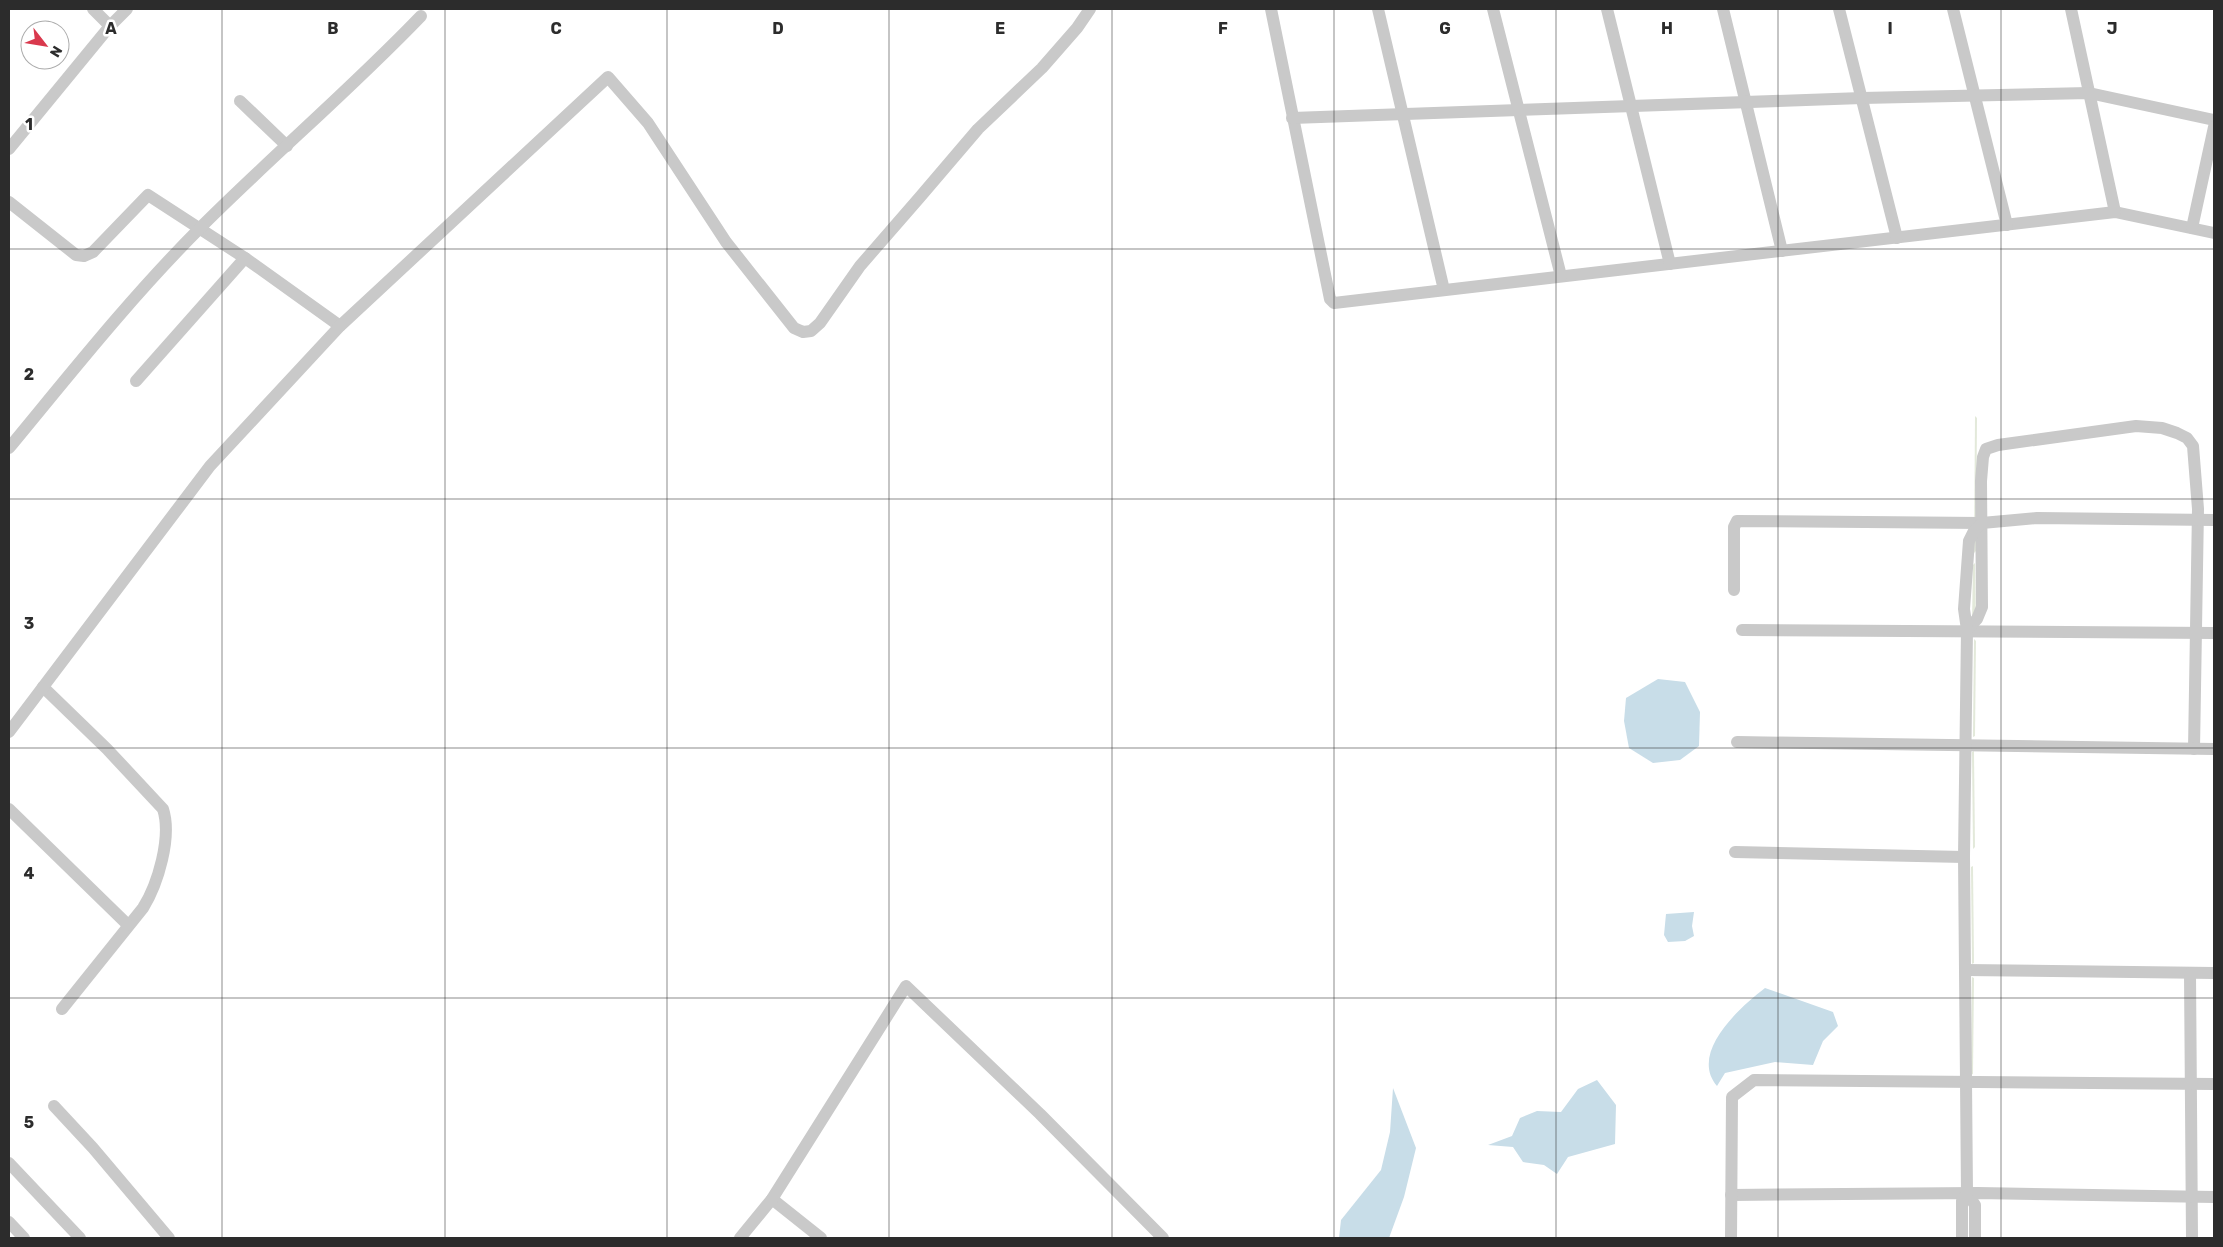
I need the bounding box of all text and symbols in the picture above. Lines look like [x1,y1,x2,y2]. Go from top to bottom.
text: A [105,19,117,38]
text: B [327,19,339,38]
text: C [550,19,562,38]
text: D [772,19,784,38]
text: E [995,19,1005,38]
text: F [1218,19,1228,38]
text: G [1439,19,1451,38]
text: H [1661,19,1673,38]
text: I [1887,19,1893,38]
text: J [2107,19,2117,38]
north arrow [20,20,70,70]
text: N [46,43,66,60]
text: 1 [25,115,33,134]
text: 2 [24,365,34,384]
text: 3 [24,614,34,633]
text: 4 [24,864,35,883]
text: 5 [24,1113,34,1132]

